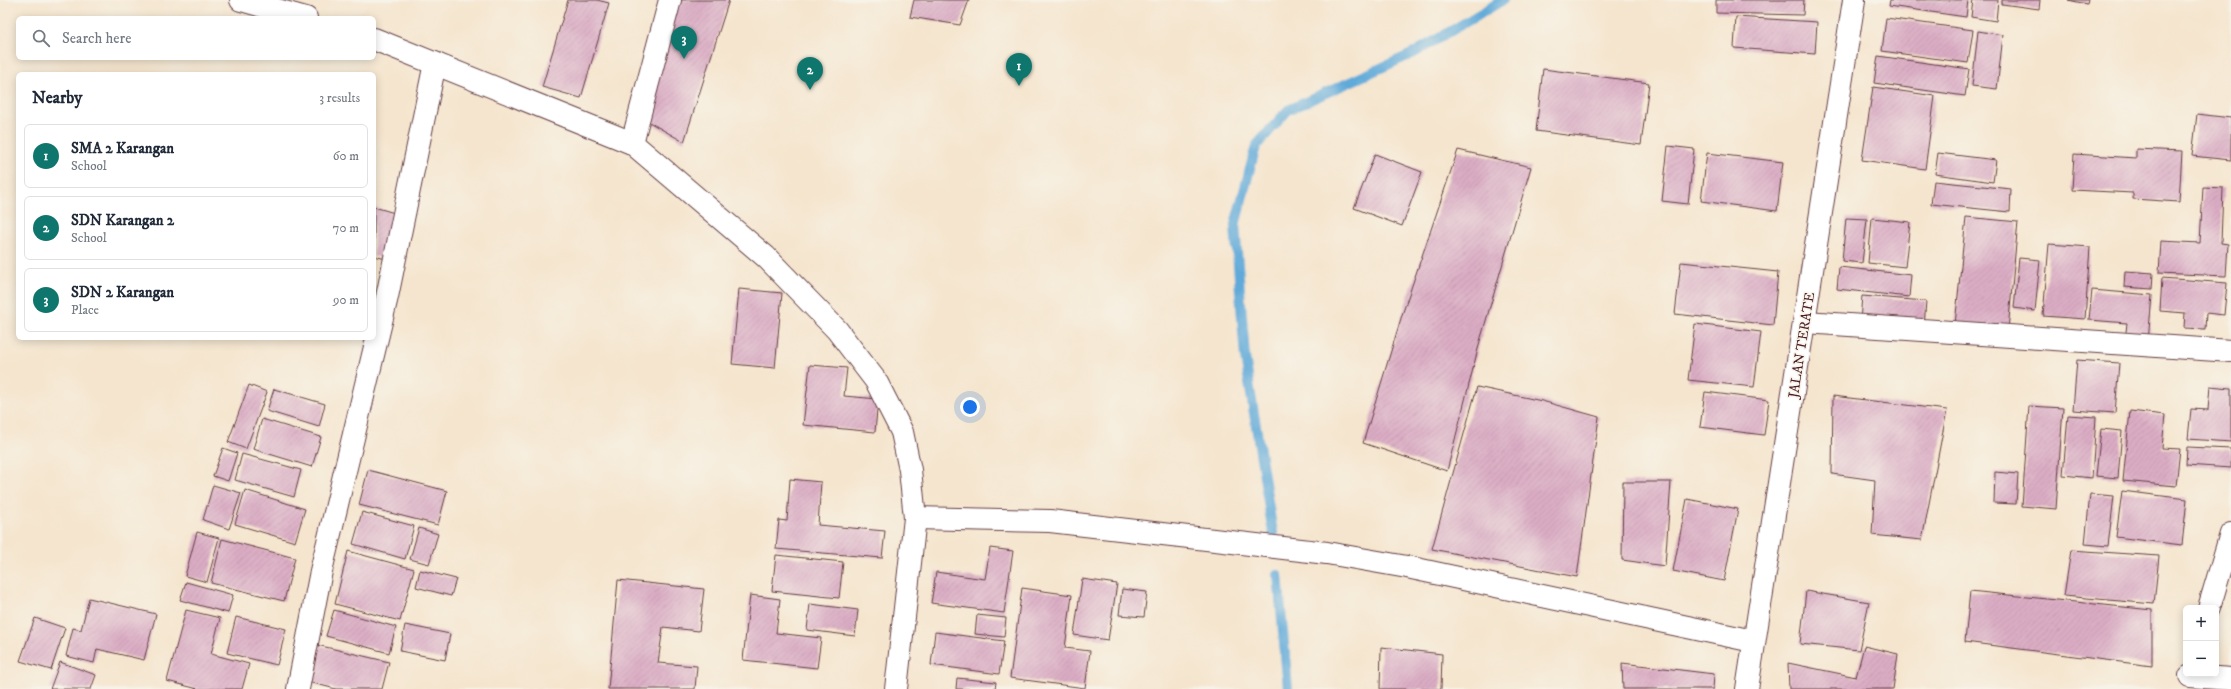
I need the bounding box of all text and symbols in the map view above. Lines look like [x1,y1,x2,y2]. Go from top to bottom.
search box [16,16,376,60]
pin: 3 [671,26,697,59]
icon: search [30,27,52,49]
text: Search here [62,29,131,48]
pin: 1 [1006,53,1032,86]
pin: 2 [797,57,823,90]
text: Nearby [32,87,82,109]
text: 3 results [319,90,360,106]
text: SMA 2 Karangan [71,139,174,158]
text: 1 [44,148,48,164]
text: 60 m [333,148,359,164]
text: School [71,158,107,174]
text: SDN Karangan 2 [71,211,174,230]
text: 2 [43,220,49,236]
text: 70 m [333,220,359,236]
text: School [71,230,107,246]
text: SDN 2 Karangan [71,283,174,302]
street label: JALAN TERATE [1784,291,1819,401]
text: 3 [44,292,48,308]
text: 90 m [333,292,359,308]
text: Place [71,302,99,318]
your location [960,397,980,417]
map controls [2183,605,2219,677]
button: + [2183,605,2219,641]
button: − [2183,641,2219,677]

